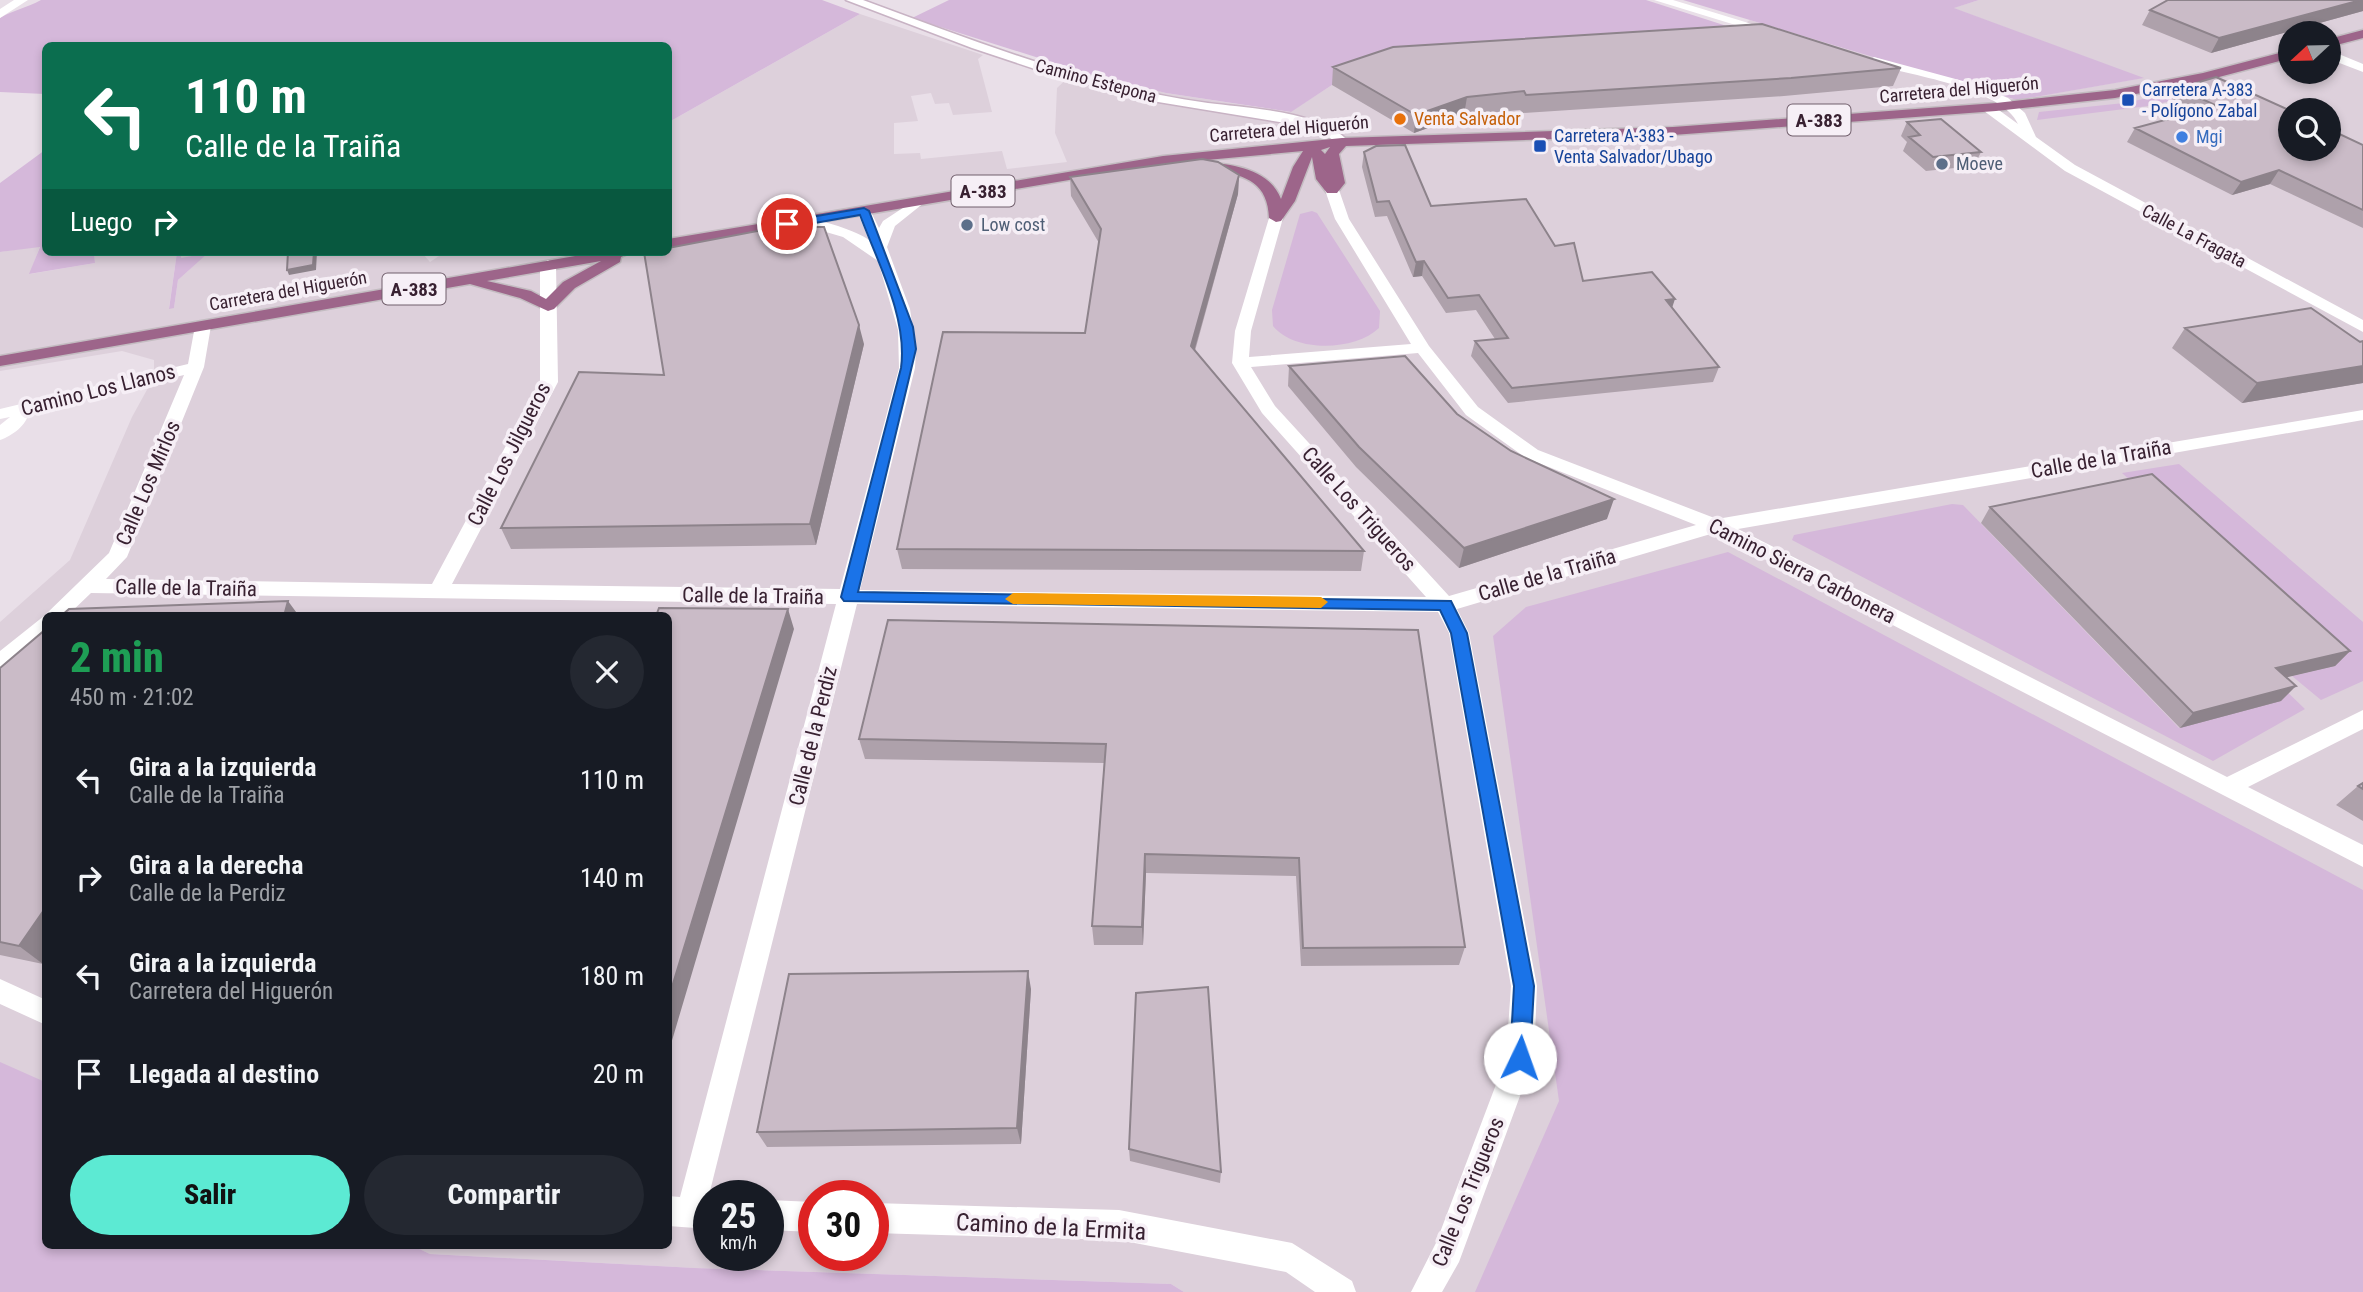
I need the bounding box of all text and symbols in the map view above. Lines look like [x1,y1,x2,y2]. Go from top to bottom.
north arrow [2278,21,2342,84]
map controls [2278,21,2341,161]
street label: Camino Estepona [1033,54,1159,107]
text: 110 m [185,68,307,125]
icon: left [70,70,161,161]
street label: Carretera del Higuerón [1878,72,2039,107]
place label: Carretera A-383 - Polígono Zabal [2142,79,2257,121]
marker: Carretera A-383 - Polígono Zabal [2120,92,2136,108]
button: search [2278,98,2341,161]
road number: A-383 [1787,104,1850,136]
place label: Venta Salvador [1414,108,1521,129]
street label: Carretera del Higuerón [1208,111,1369,146]
marker: Venta Salvador [1392,111,1408,127]
place label: Carretera A-383 - Venta Salvador/Ubago [1554,125,1713,167]
place label: Mgi [2196,126,2223,147]
text: Calle de la Traiña [185,127,401,165]
marker: Mgi [2174,129,2190,145]
marker: Carretera A-383 - Venta Salvador/Ubago [1532,138,1548,154]
place label: Moeve [1956,153,2003,174]
marker: Moeve [1934,156,1950,172]
road number: A-383 [951,176,1014,206]
pin [757,194,817,254]
street label: Calle La Fragata [2139,199,2250,272]
icon: right [146,203,184,241]
icon: arrive [768,205,806,243]
text: Luego [70,207,132,237]
place label: Low cost [981,214,1045,235]
marker: Low cost [959,217,975,233]
street label: Carretera del Higuerón [207,266,368,315]
road number: A-383 [382,274,446,304]
street label: Camino Los Llanos [18,359,178,421]
street label: Calle Los Jilgueros [463,378,555,530]
street label: Calle Los Mirlos [111,417,185,549]
street label: Calle de la Traiña [2029,435,2173,483]
street label: Calle Los Trigueros [1297,442,1421,576]
street label: Camino Sierra Carbonera [1705,513,1899,629]
street label: Calle de la Traiña [1475,544,1619,606]
street label: Calle de la Traiña [115,575,257,601]
street label: Calle de la Traiña [682,583,824,609]
text: 2 min [70,633,164,682]
button: close [570,635,644,709]
street label: Calle de la Perdiz [784,664,842,808]
text: 450 m · 21:02 [70,684,194,711]
text: Gira a la izquierda [129,752,317,782]
icon: left [70,761,108,799]
text: 110 m [580,765,644,795]
text: Calle de la Traiña [129,782,284,809]
text: Gira a la derecha [129,850,303,880]
icon: right [70,859,108,897]
text: 140 m [580,863,644,893]
text: Calle de la Perdiz [129,880,286,907]
text: Gira a la izquierda [129,948,317,978]
icon: left [70,957,108,995]
text: 180 m [580,961,644,991]
text: Carretera del Higuerón [129,978,333,1005]
position arrow [1483,1021,1557,1095]
icon: arrive [70,1055,108,1093]
text: Llegada al destino [129,1059,319,1089]
text: 20 m [593,1059,644,1089]
street label: Calle Los Trigueros [1427,1114,1509,1270]
button: Salir [70,1155,350,1235]
button: Compartir [364,1155,644,1235]
speed limit sign: 30 [798,1180,889,1271]
text: 25 [721,1196,756,1237]
street label: Camino de la Ermita [955,1208,1147,1246]
text: km/h [720,1232,757,1253]

